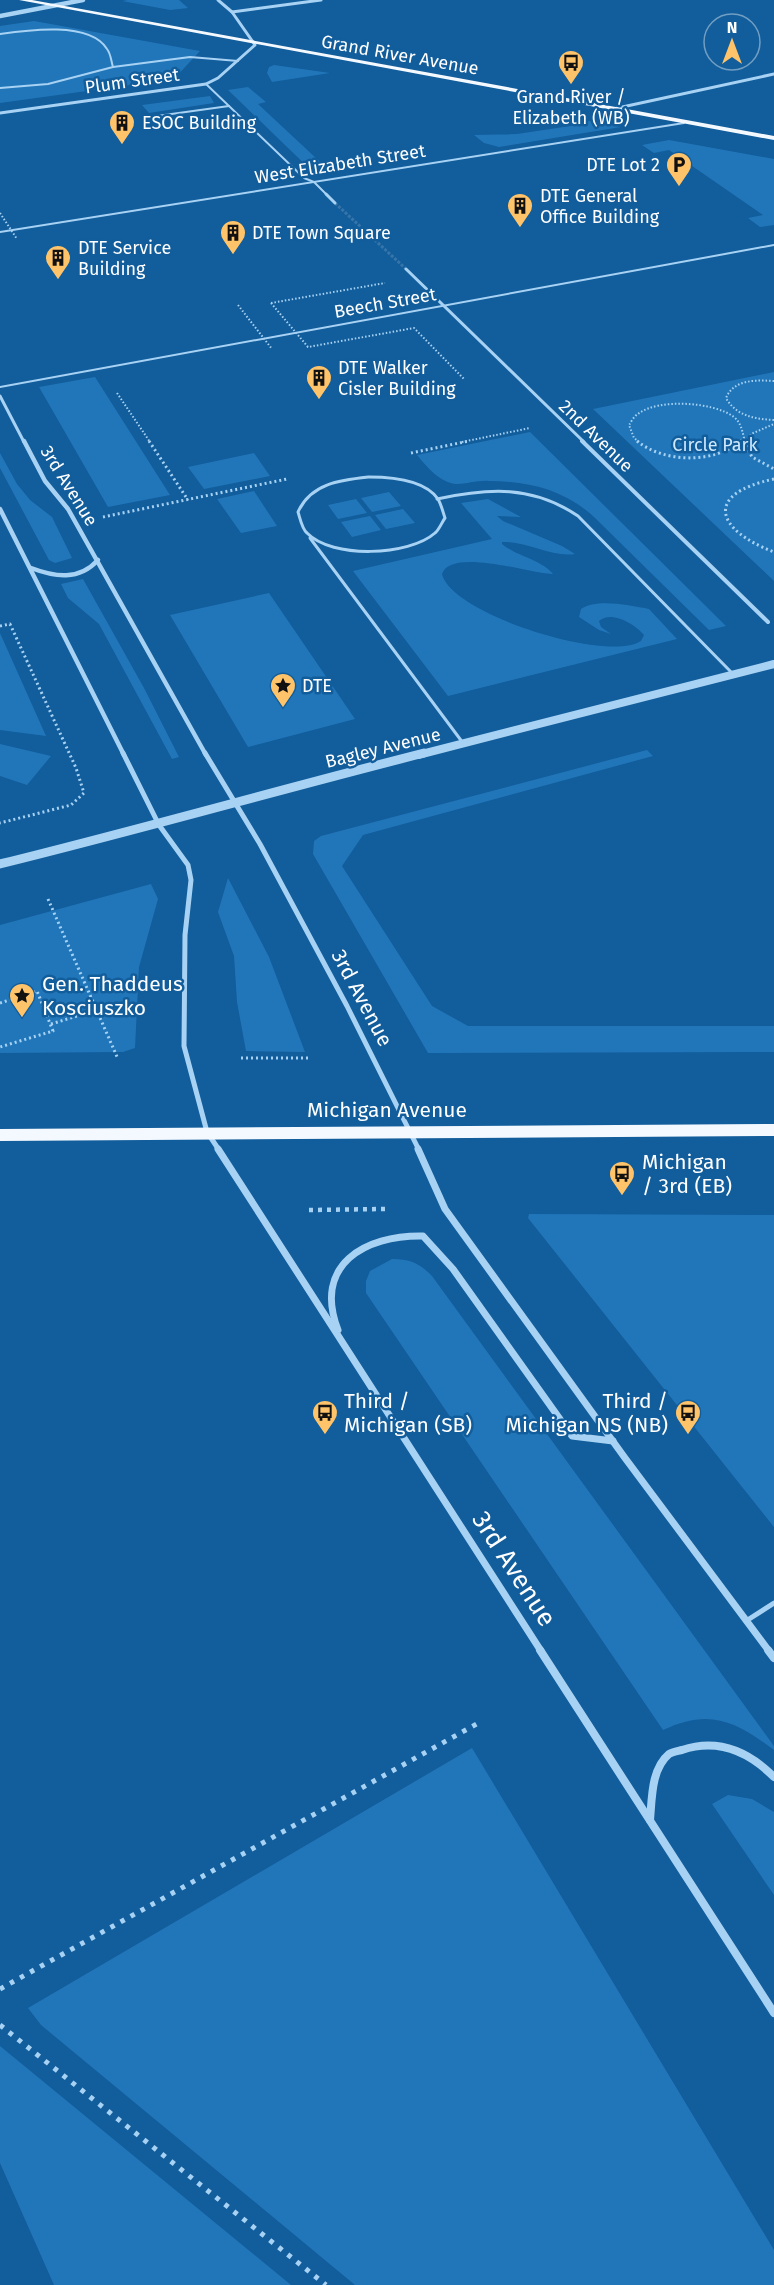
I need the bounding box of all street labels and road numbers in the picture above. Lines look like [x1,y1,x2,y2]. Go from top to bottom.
street label: Grand River Avenue [320,30,480,80]
street label: Plum Street [83,63,181,99]
street label: West Elizabeth Street [253,140,427,188]
street label: Beech Street [332,283,438,323]
street label: 2nd Avenue [554,395,638,477]
street label: 3rd Avenue [36,442,102,530]
street label: Bagley Avenue [323,723,443,773]
street label: 3rd Avenue [326,945,398,1051]
street label: Michigan Avenue [307,1097,467,1123]
street label: 3rd Avenue [465,1506,563,1632]

